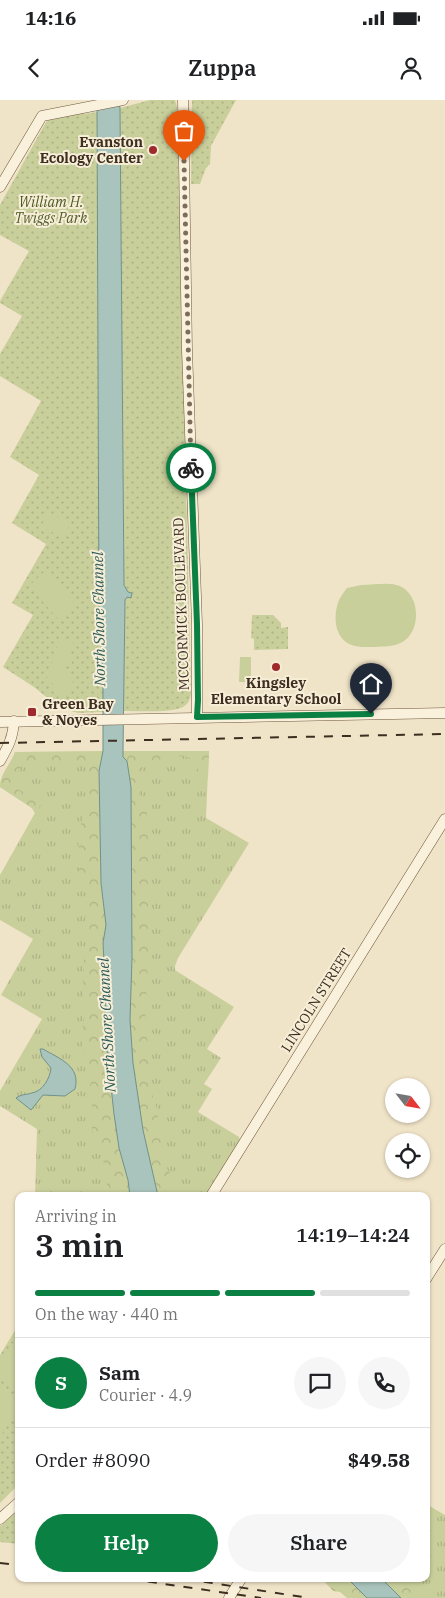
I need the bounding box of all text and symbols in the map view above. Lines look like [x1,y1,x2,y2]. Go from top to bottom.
text: 14:16 [25,6,76,30]
text: Zuppa [188,53,257,82]
icon: back [20,54,48,82]
icon: person [397,54,425,82]
pin [163,110,205,161]
icon: bag [170,117,198,145]
place label: Evanston Ecology Center [40,133,143,167]
marker: Evanston Ecology Center [147,144,159,156]
park label: William H. Twiggs Park [15,193,88,227]
courier [166,443,216,493]
icon: bike [177,454,205,482]
street label: MCCORMICK BOULEVARD [169,517,193,691]
water label: North Shore Channel [88,551,109,687]
marker: Kingsley Elementary School [270,661,282,673]
pin [350,663,392,714]
icon: home [357,670,385,698]
place label: Kingsley Elementary School [211,674,342,708]
place label: Green Bay & Noyes [42,695,114,729]
marker: Green Bay & Noyes [26,706,38,718]
street label: LINCOLN STREET [277,945,355,1055]
water label: North Shore Channel [93,957,120,1094]
north arrow [385,1078,430,1122]
map controls [385,1078,430,1178]
button: locate [385,1133,430,1178]
text: Arriving in [35,1206,117,1226]
text: 14:19–14:24 [296,1223,410,1247]
text: 3 min [35,1224,124,1266]
text: On the way · 440 m [35,1304,178,1324]
button: chat [294,1357,346,1409]
button: phone [358,1357,410,1409]
text: Sam [99,1361,140,1385]
text: S [55,1371,67,1395]
text: Courier · 4.9 [99,1385,192,1405]
text: Order #8090 [35,1448,150,1472]
text: $49.58 [348,1448,410,1472]
button: Help [35,1514,218,1572]
button: Share [228,1514,410,1572]

